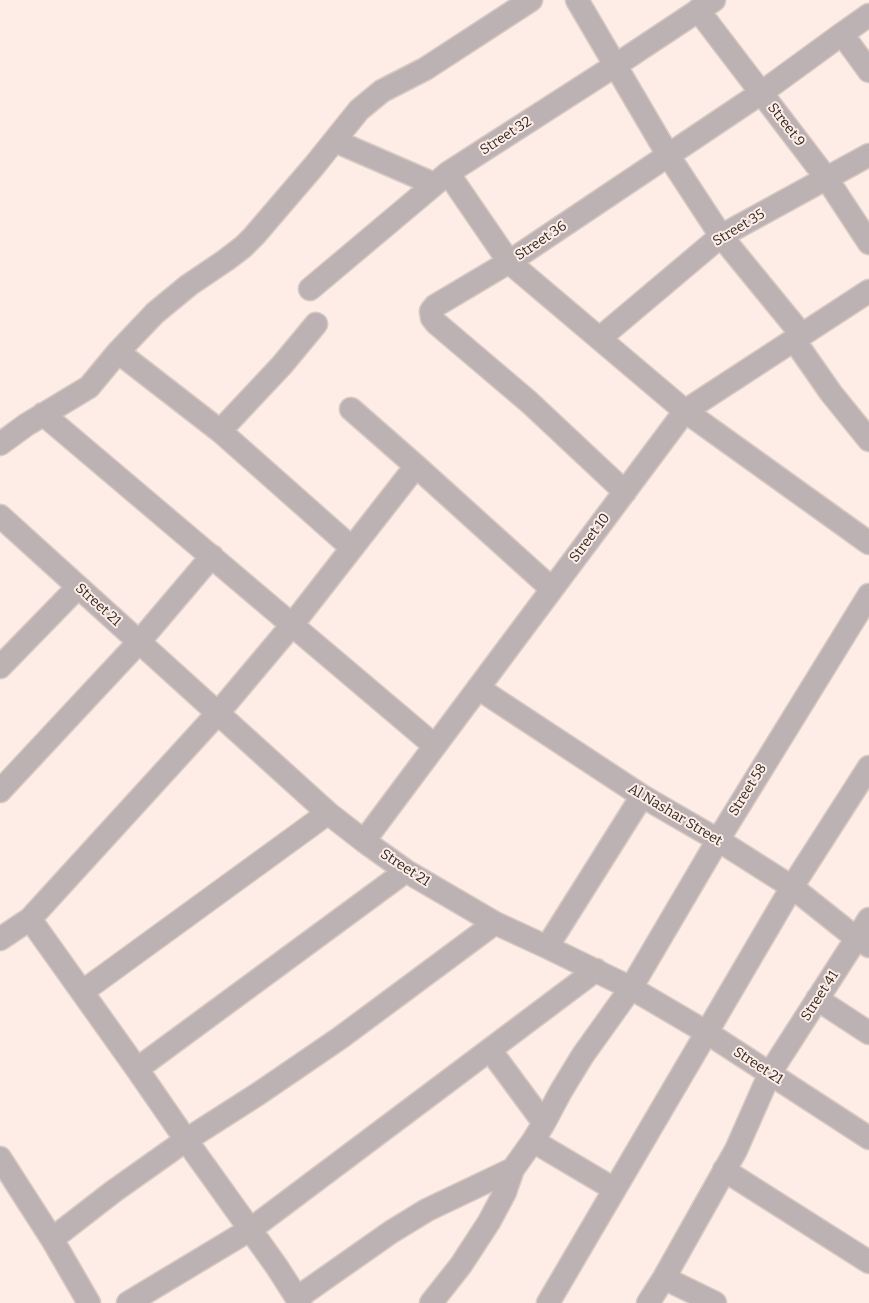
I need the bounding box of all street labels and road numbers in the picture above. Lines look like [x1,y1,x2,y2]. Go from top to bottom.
street label: Street 9 [764,100,808,150]
street label: Street 32 [477,113,535,159]
street label: Street 35 [710,206,768,250]
street label: Street 36 [512,218,570,264]
street label: Street 10 [566,510,614,566]
street label: Street 21 [72,580,124,630]
street label: Street 58 [725,761,771,819]
street label: Al Nashar Street [625,780,725,850]
street label: Street 21 [377,846,433,890]
street label: Street 41 [798,968,842,1024]
street label: Street 21 [730,1044,786,1088]

